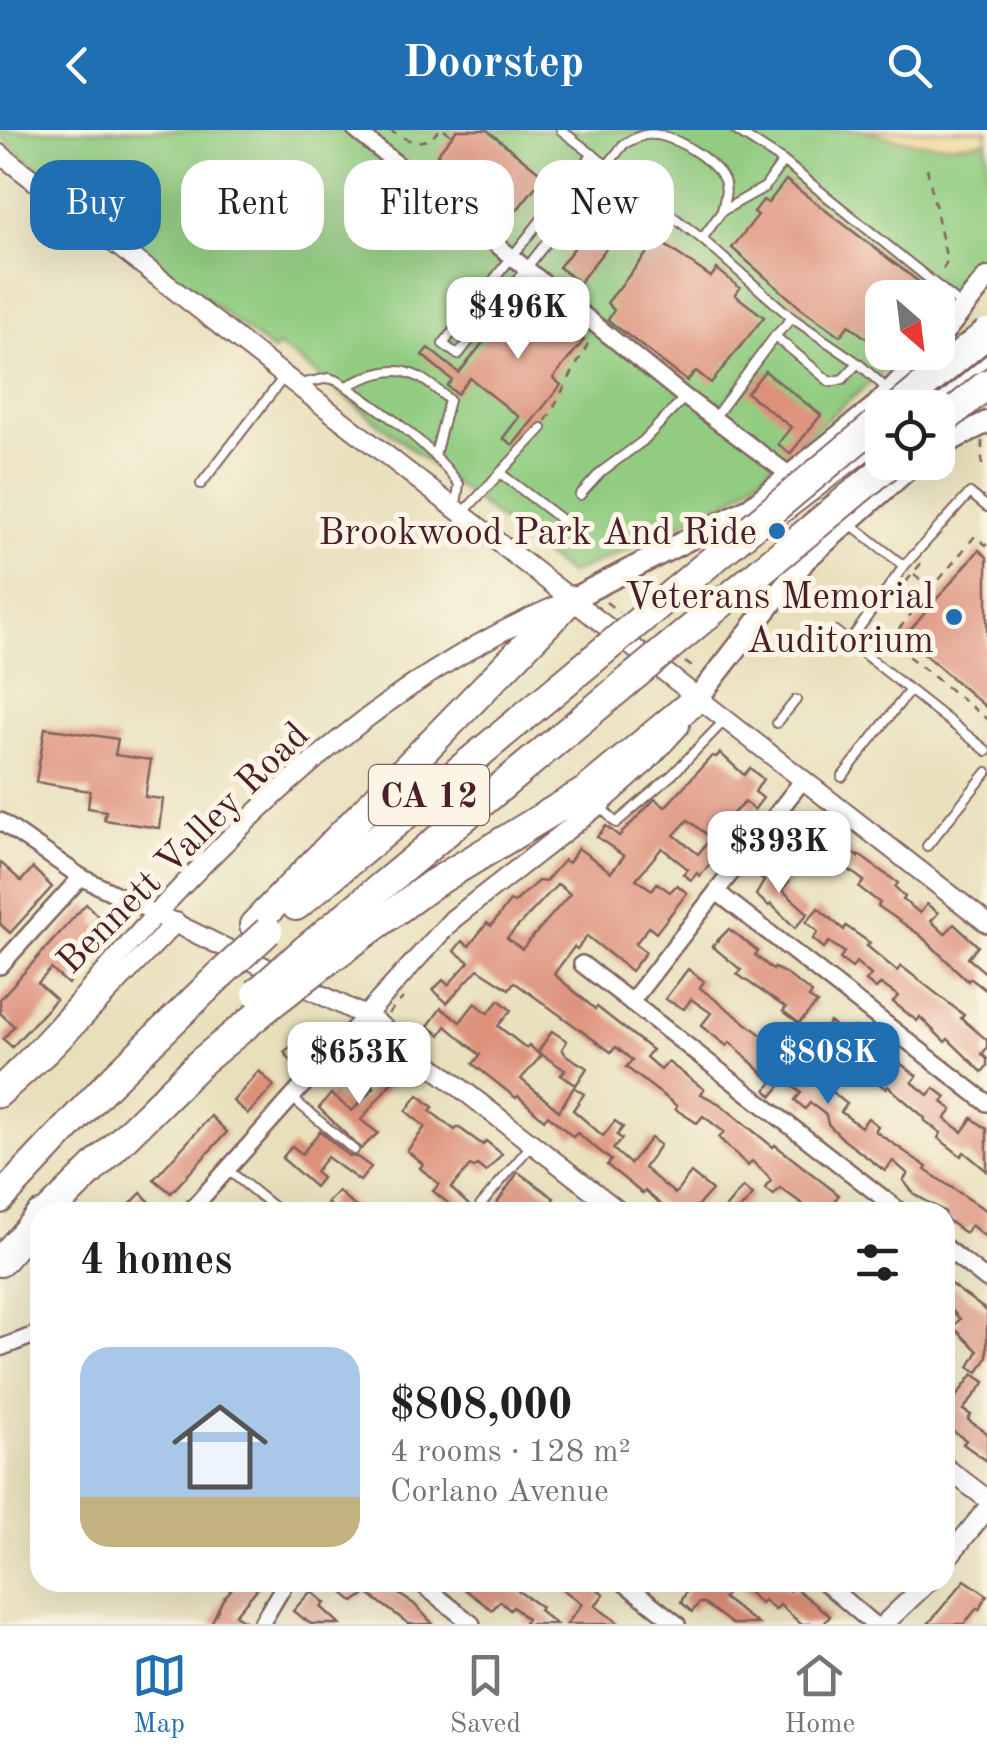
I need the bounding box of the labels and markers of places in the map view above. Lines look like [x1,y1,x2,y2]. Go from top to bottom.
pin: $496K [448,277,588,362]
place label: Brookwood Park And Ride [318,515,757,553]
marker: Brookwood Park And Ride [766,520,788,542]
place label: Veterans Memorial Auditorium [625,579,934,661]
marker: Veterans Memorial Auditorium [943,606,965,628]
pin: $393K [709,811,849,896]
pin: $653K [289,1022,429,1107]
pin: $808K [758,1022,898,1107]

